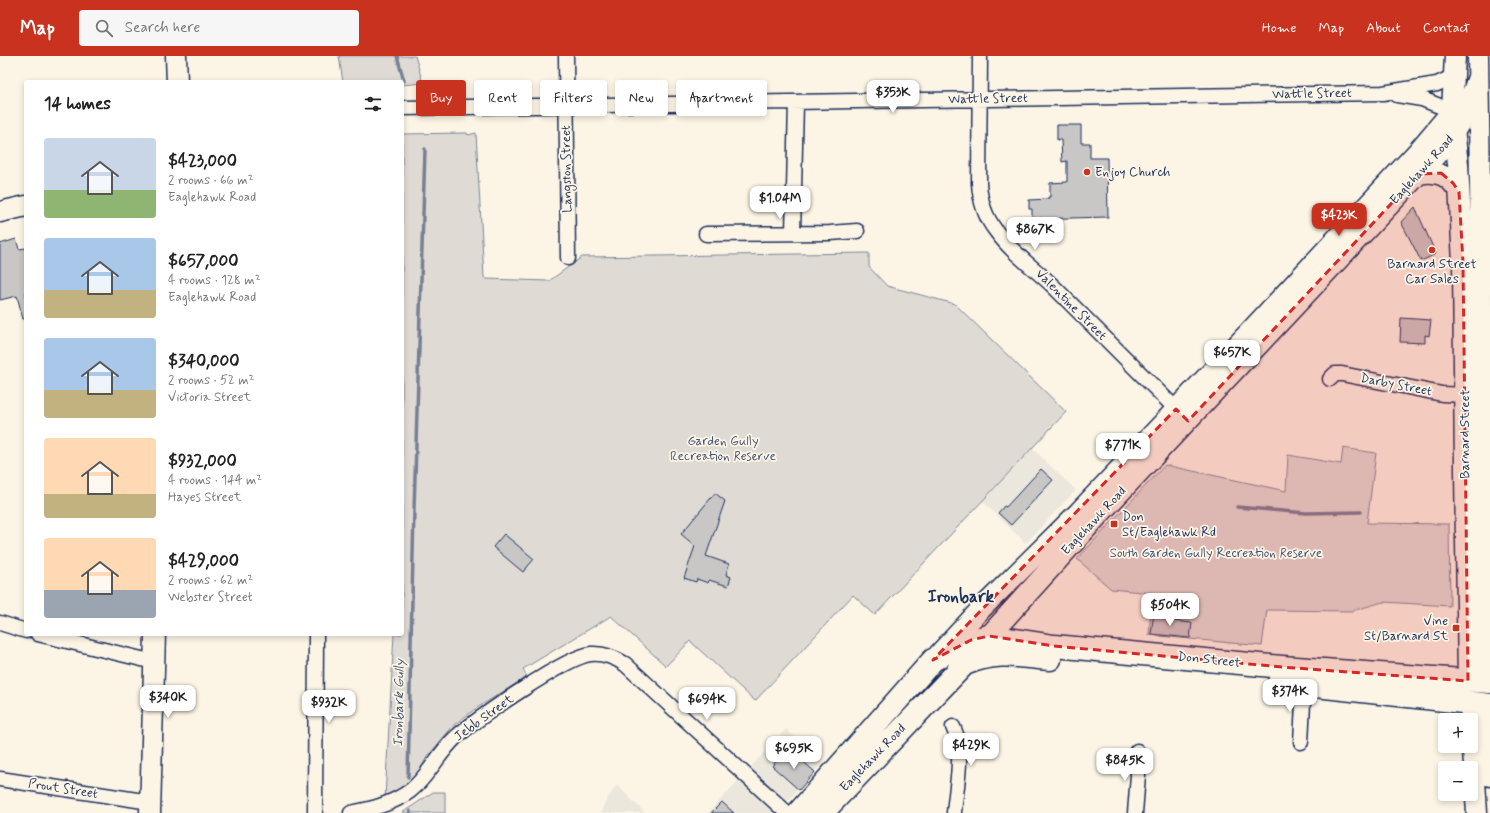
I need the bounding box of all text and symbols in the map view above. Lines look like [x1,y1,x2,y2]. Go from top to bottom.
search box [79,10,359,46]
text: Map [20,16,55,41]
icon: search [93,17,115,39]
text: Search here [125,18,200,38]
text: Home [1262,19,1296,37]
text: Map [1318,19,1344,37]
text: About [1366,19,1401,37]
text: Contact [1423,19,1470,37]
chip: Buy [416,80,466,116]
chip: Rent [474,80,532,116]
chip: Filters [540,80,607,116]
chip: New [615,80,668,116]
chip: Apartment [676,80,767,116]
pin: $353K [865,80,921,114]
text: $353K [876,84,910,101]
street label: Wattle Street [1272,85,1352,103]
street label: Wattle Street [948,90,1028,108]
text: 14 homes [44,93,111,115]
icon: filters [362,93,384,115]
street label: Langston Street [558,125,577,213]
street label: Eaglehawk Road [1386,132,1458,208]
text: $423,000 [168,150,237,172]
icon: home [76,154,124,202]
place label: Enjoy Church [1095,164,1170,181]
marker: Enjoy Church [1082,167,1092,177]
text: 2 rooms · 66 m² [168,172,253,189]
pin: $1.04M [747,186,813,220]
text: Eaglehawk Road [168,189,256,206]
text: $1.04M [759,190,801,207]
pin: $423K [1311,203,1367,237]
text: $423K [1321,207,1357,224]
pin: $867K [1007,217,1063,251]
text: $867K [1016,221,1054,238]
marker: Barnard Street Car Sales [1427,245,1437,255]
text: $657,000 [168,250,238,272]
icon: home [76,254,124,302]
place label: Barnard Street Car Sales [1387,256,1477,288]
street label: Valentine Street [1032,266,1110,344]
text: 4 rooms · 128 m² [168,272,260,289]
text: Eaglehawk Road [168,289,256,306]
pin: $657K [1204,340,1260,374]
text: $657K [1213,344,1251,361]
text: $340,000 [168,350,239,372]
icon: home [76,354,124,402]
street label: Darby Street [1359,370,1433,400]
text: 2 rooms · 52 m² [168,372,254,389]
text: Victoria Street [168,389,251,406]
street label: Barnard Street [1457,389,1474,479]
park label: Garden Gully Recreation Reserve [670,433,776,465]
pin: $771K [1095,433,1151,467]
text: $771K [1105,437,1141,454]
text: $932,000 [168,450,237,472]
icon: home [76,454,124,502]
text: 4 rooms · 144 m² [168,472,262,489]
street label: Eaglehawk Road [1058,483,1130,559]
text: Hayes Street [168,489,242,506]
place label: Don St/Eaglehawk Rd [1122,509,1216,541]
marker: Don St/Eaglehawk Rd [1109,519,1119,529]
park label: South Garden Gully Recreation Reserve [1110,545,1322,562]
text: $429,000 [168,550,239,572]
icon: home [76,554,124,602]
text: 2 rooms · 62 m² [168,572,253,589]
district label: Ironbark [928,586,995,608]
text: Webster Street [168,589,253,606]
pin: $504K [1142,593,1198,627]
text: $504K [1150,597,1190,614]
place label: Vine St/Barnard St [1364,613,1448,645]
marker: Vine St/Barnard St [1451,623,1461,633]
street label: Don Street [1177,648,1241,672]
water label: Ironbark Gully [389,658,409,747]
pin: $374K [1262,679,1318,713]
text: $374K [1272,683,1308,700]
pin: $340K [140,685,196,719]
pin: $694K [679,687,735,721]
text: $340K [149,689,187,706]
pin: $932K [301,690,357,724]
street label: Jebb Street [451,691,517,745]
text: $694K [688,691,726,708]
text: $932K [311,694,347,711]
map controls [1438,713,1478,801]
button: + [1438,713,1478,753]
street label: Eaglehawk Road [836,720,910,796]
pin: $429K [943,733,999,767]
pin: $695K [766,736,822,770]
text: $429K [952,737,990,754]
text: $695K [775,740,813,757]
pin: $845K [1097,748,1153,782]
text: $845K [1105,752,1145,769]
button: − [1438,761,1478,801]
street label: Prout Street [27,775,99,803]

